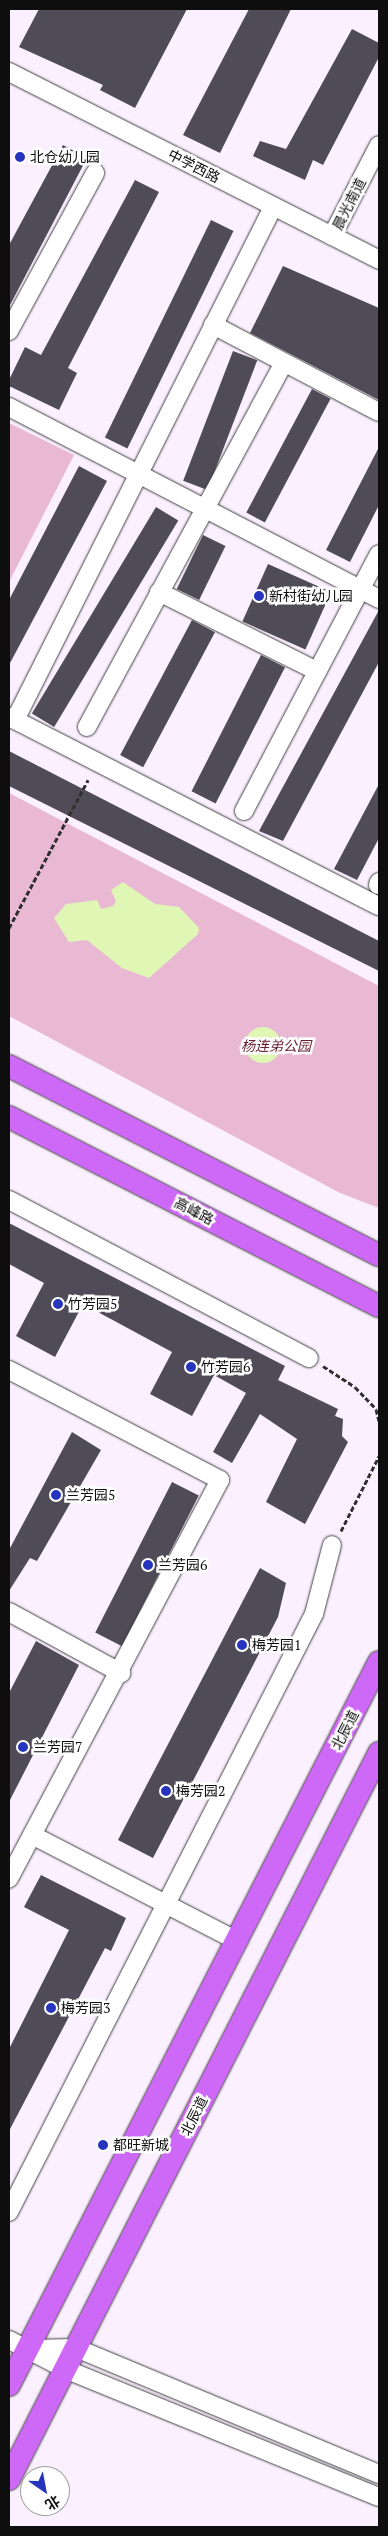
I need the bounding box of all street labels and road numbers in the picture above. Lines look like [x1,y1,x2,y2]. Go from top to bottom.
street label: 中学西路 [165,146,223,186]
street label: 晨光南道 [329,175,369,233]
street label: 高峰路 [171,1194,217,1228]
street label: 北辰道 [328,1707,362,1753]
street label: 北辰道 [177,2093,211,2139]

